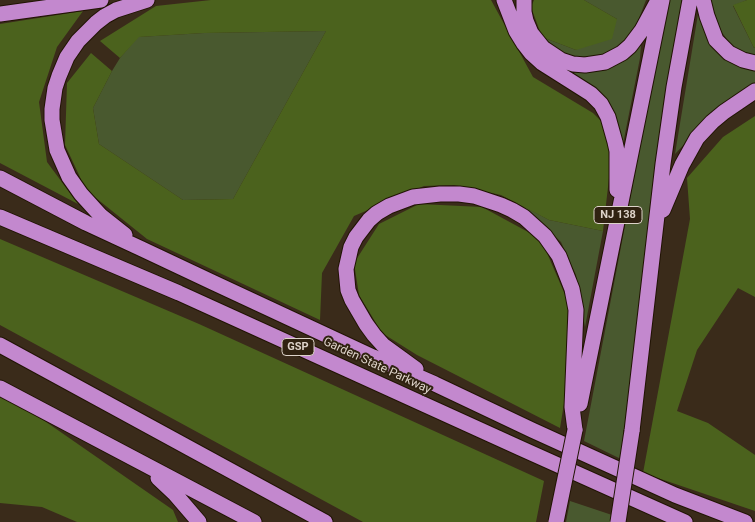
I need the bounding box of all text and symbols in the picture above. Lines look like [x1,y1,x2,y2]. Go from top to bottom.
road number: NJ 138 [594,206,642,224]
street label: Garden State Parkway [321,335,433,397]
road number: GSP [282,338,314,356]

